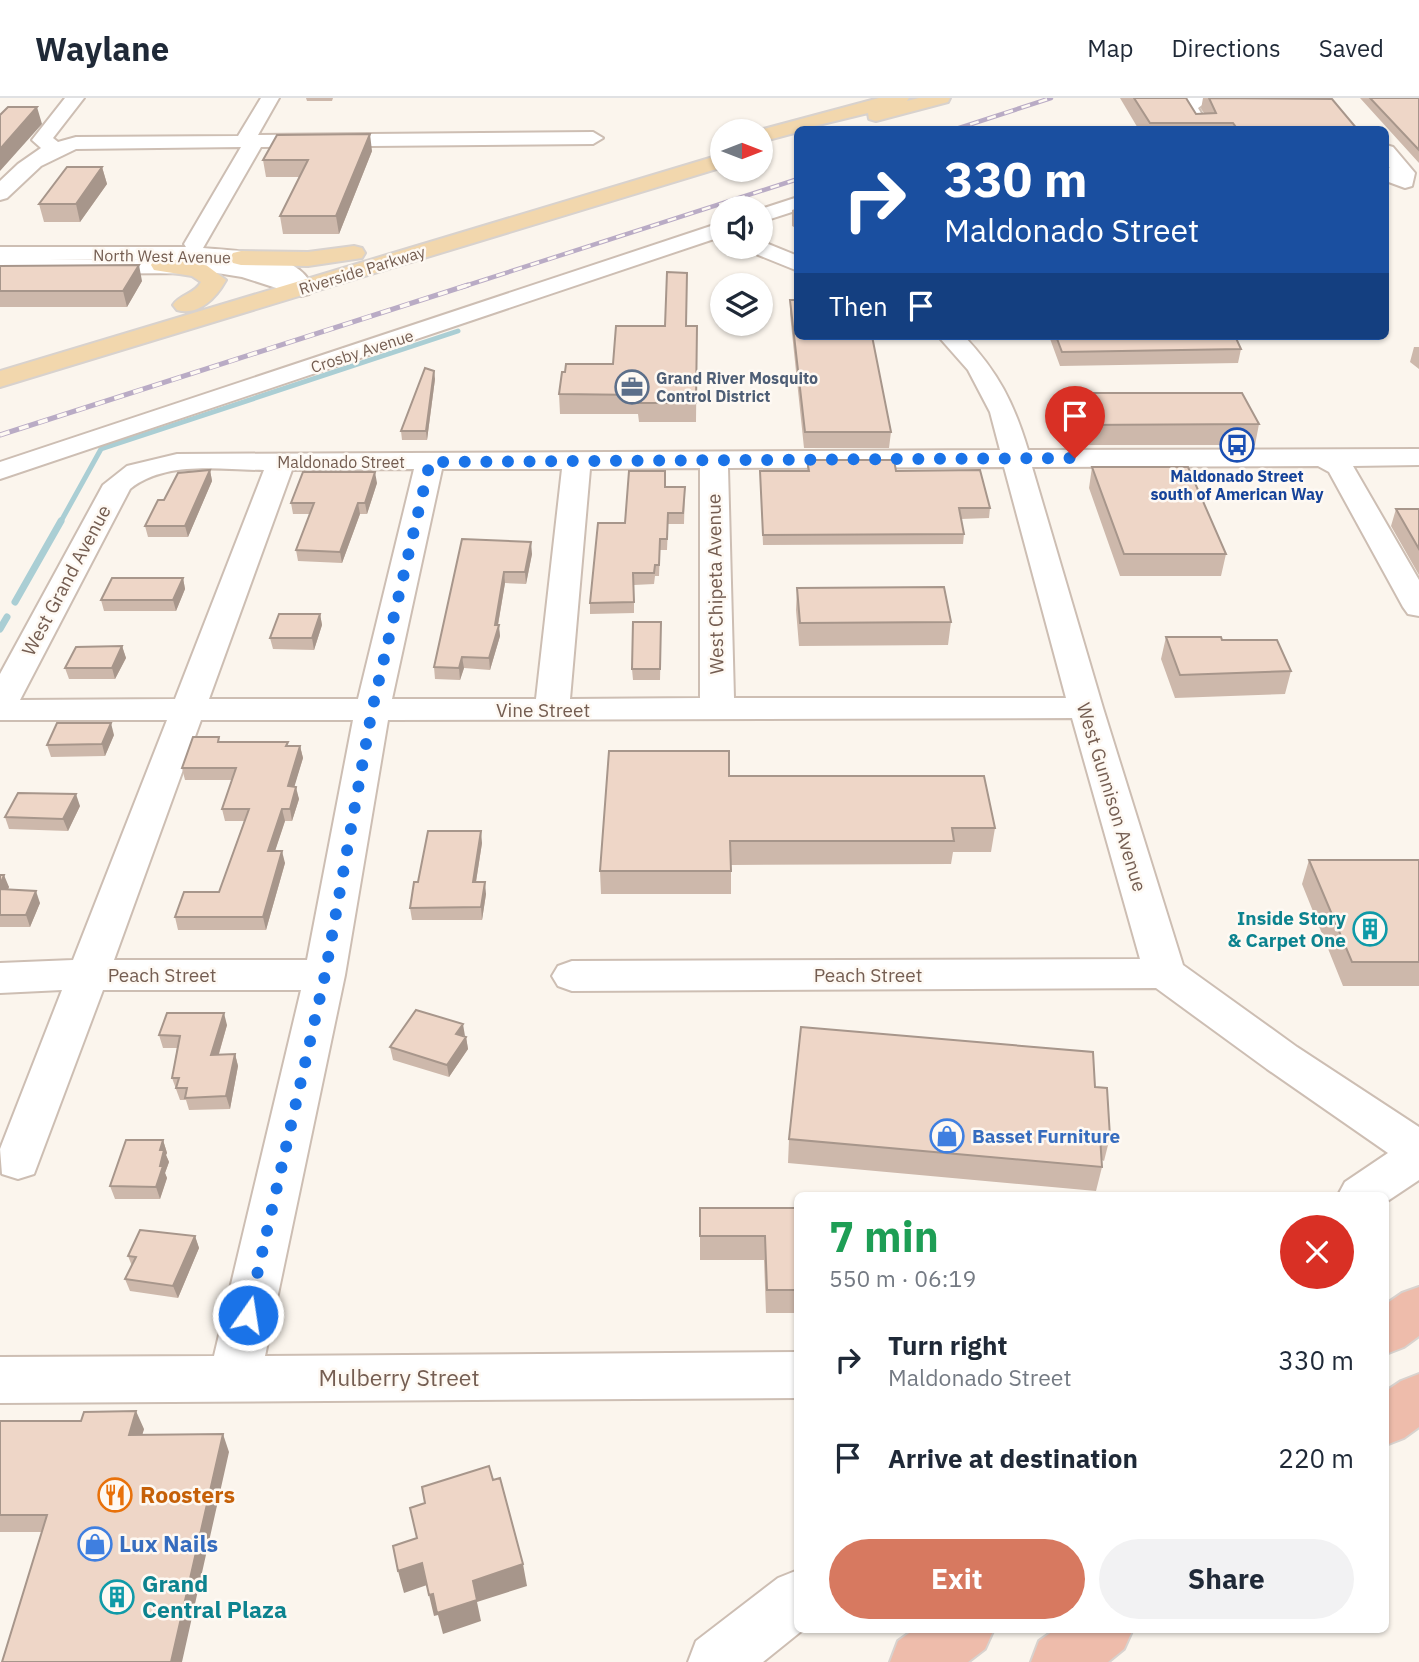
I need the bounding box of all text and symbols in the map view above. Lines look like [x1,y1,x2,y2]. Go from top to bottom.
text: Waylane [35,27,169,70]
text: Map [1087,32,1133,64]
text: Directions [1171,32,1281,64]
text: Saved [1319,32,1384,64]
north arrow [710,119,774,182]
map controls [710,119,773,336]
text: 330 m [944,147,1088,210]
icon: right [829,154,920,245]
button: sound [710,196,773,259]
text: Maldonado Street [944,209,1199,251]
street label: Riverside Parkway [296,241,428,299]
street label: North West Avenue [93,245,231,267]
button: layers [710,273,773,336]
icon: arrive [902,287,940,325]
text: Then [829,289,888,323]
street label: Crosby Avenue [308,325,416,377]
office icon: Grand River Mosquito Control District [613,368,651,406]
place label: Grand River Mosquito Control District [656,368,818,406]
pin [1045,386,1105,458]
icon: arrive [1056,397,1094,435]
bus stop icon: Maldonado Street south of American Way [1218,426,1256,464]
street label: Maldonado Street [277,452,405,472]
place label: Maldonado Street south of American Way [1150,466,1324,504]
street label: West Chipeta Avenue [701,493,729,675]
street label: West Grand Avenue [16,500,116,660]
street label: Vine Street [496,698,590,722]
street label: West Gunnison Avenue [1072,700,1152,894]
place label: Inside Story & Carpet One [1227,906,1347,952]
building icon: Inside Story & Carpet One [1351,910,1389,948]
street label: Peach Street [108,963,216,987]
street label: Peach Street [814,963,922,987]
shop icon: Basset Furniture [928,1117,966,1155]
place label: Basset Furniture [972,1124,1120,1148]
text: 7 min [829,1209,939,1264]
button: close [1280,1215,1354,1289]
text: 550 m · 06:19 [829,1263,976,1293]
position arrow [211,1278,285,1352]
text: Turn right [888,1328,1007,1362]
icon: right [829,1341,867,1379]
text: 330 m [1278,1343,1354,1377]
street label: Mulberry Street [318,1362,480,1392]
text: Maldonado Street [888,1362,1072,1392]
icon: arrive [829,1439,867,1477]
text: Arrive at destination [888,1441,1138,1475]
text: 220 m [1278,1441,1354,1475]
restaurant icon: Roosters [96,1476,134,1514]
place label: Roosters [140,1479,235,1509]
shop icon: Lux Nails [76,1525,114,1563]
place label: Lux Nails [119,1528,218,1558]
button: Exit [829,1539,1085,1619]
button: Share [1099,1539,1354,1619]
place label: Grand Central Plaza [142,1568,287,1624]
building icon: Grand Central Plaza [98,1578,136,1616]

